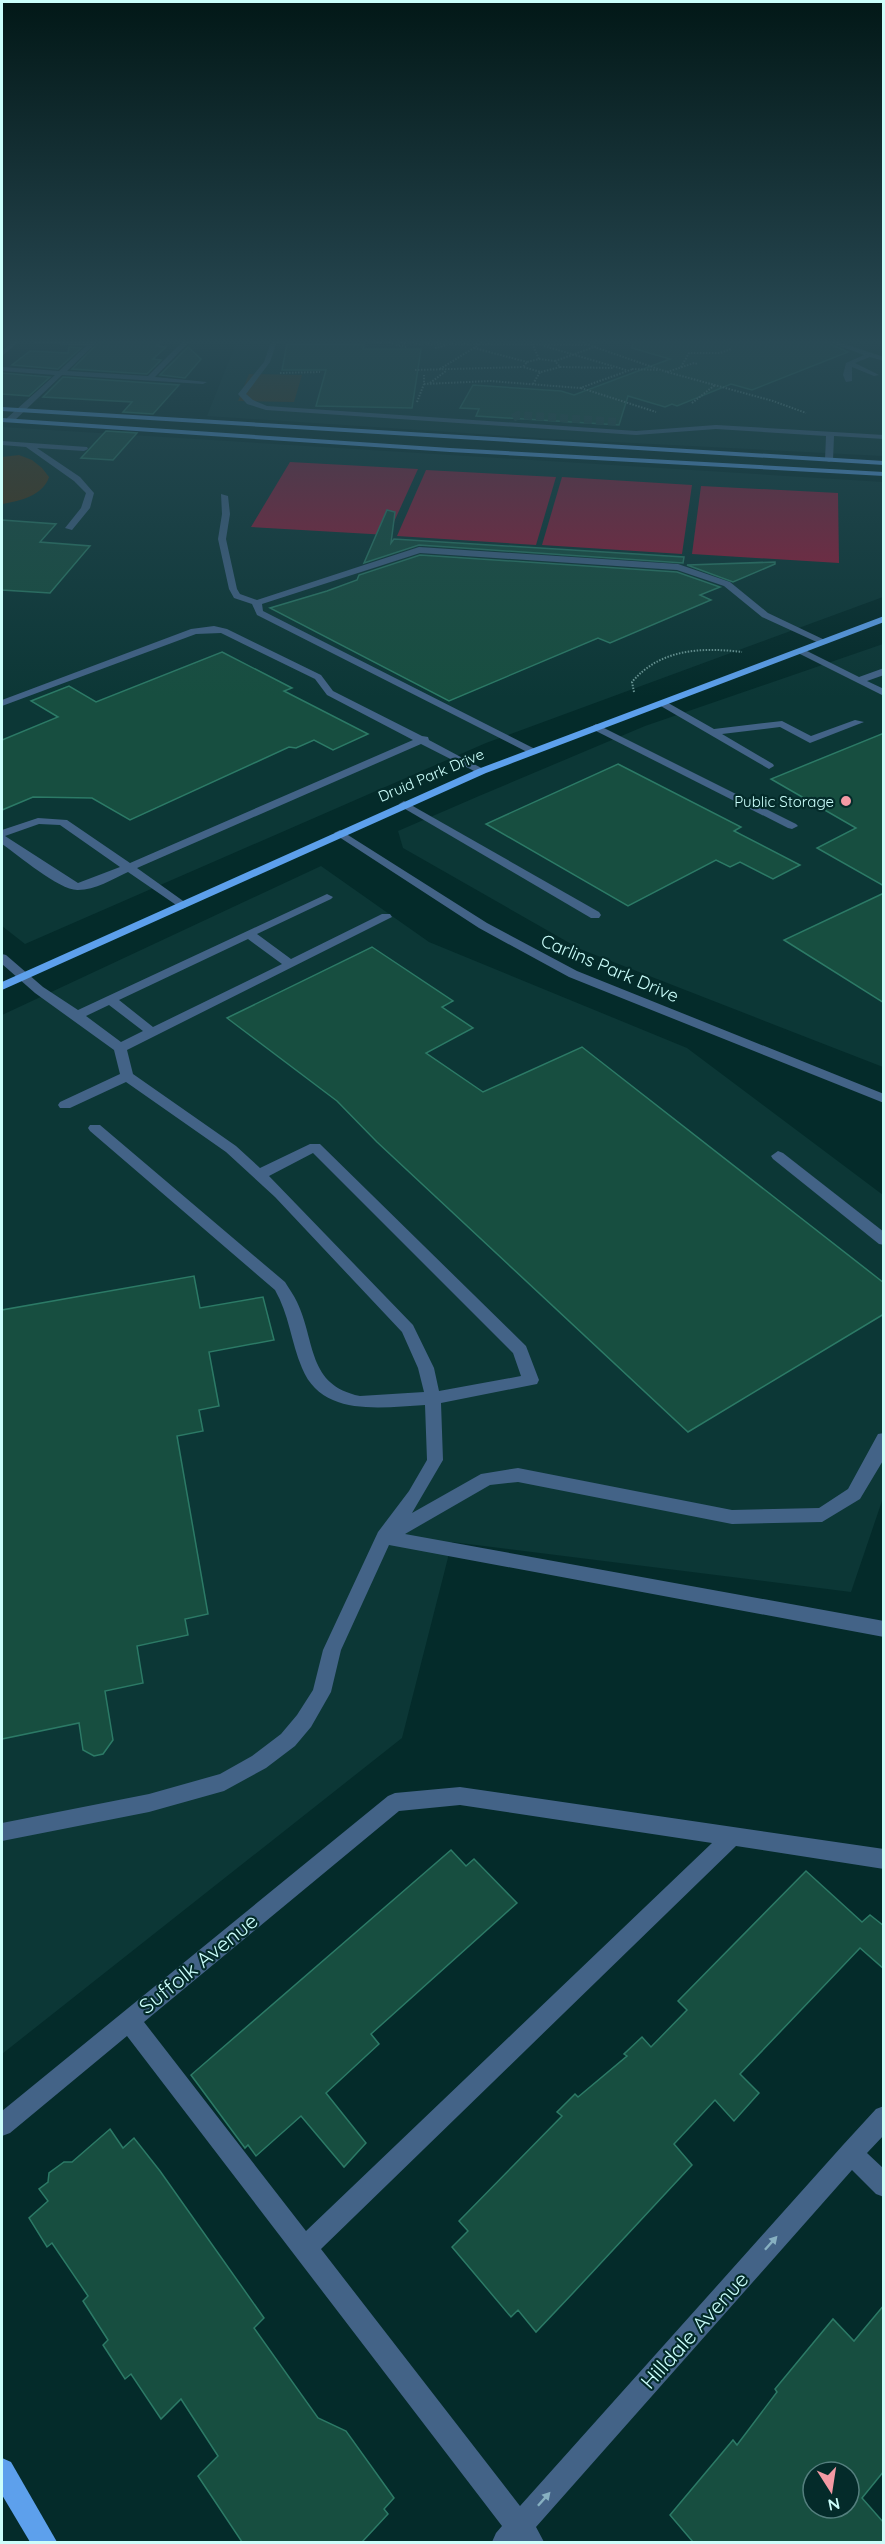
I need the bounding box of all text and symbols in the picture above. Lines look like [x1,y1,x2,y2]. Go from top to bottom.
street label: Druid Park Drive [375,744,487,806]
place label: Public Storage [734,792,834,811]
marker: Public Storage [839,794,853,808]
street label: Carlins Park Drive [538,929,682,1007]
street label: Suffolk Avenue [133,1907,263,2019]
one-way arrow [764,2236,777,2251]
street label: Hilldale Avenue [635,2266,753,2394]
north arrow [801,2460,861,2520]
one-way arrow [537,2492,550,2507]
text: N [826,2494,842,2516]

